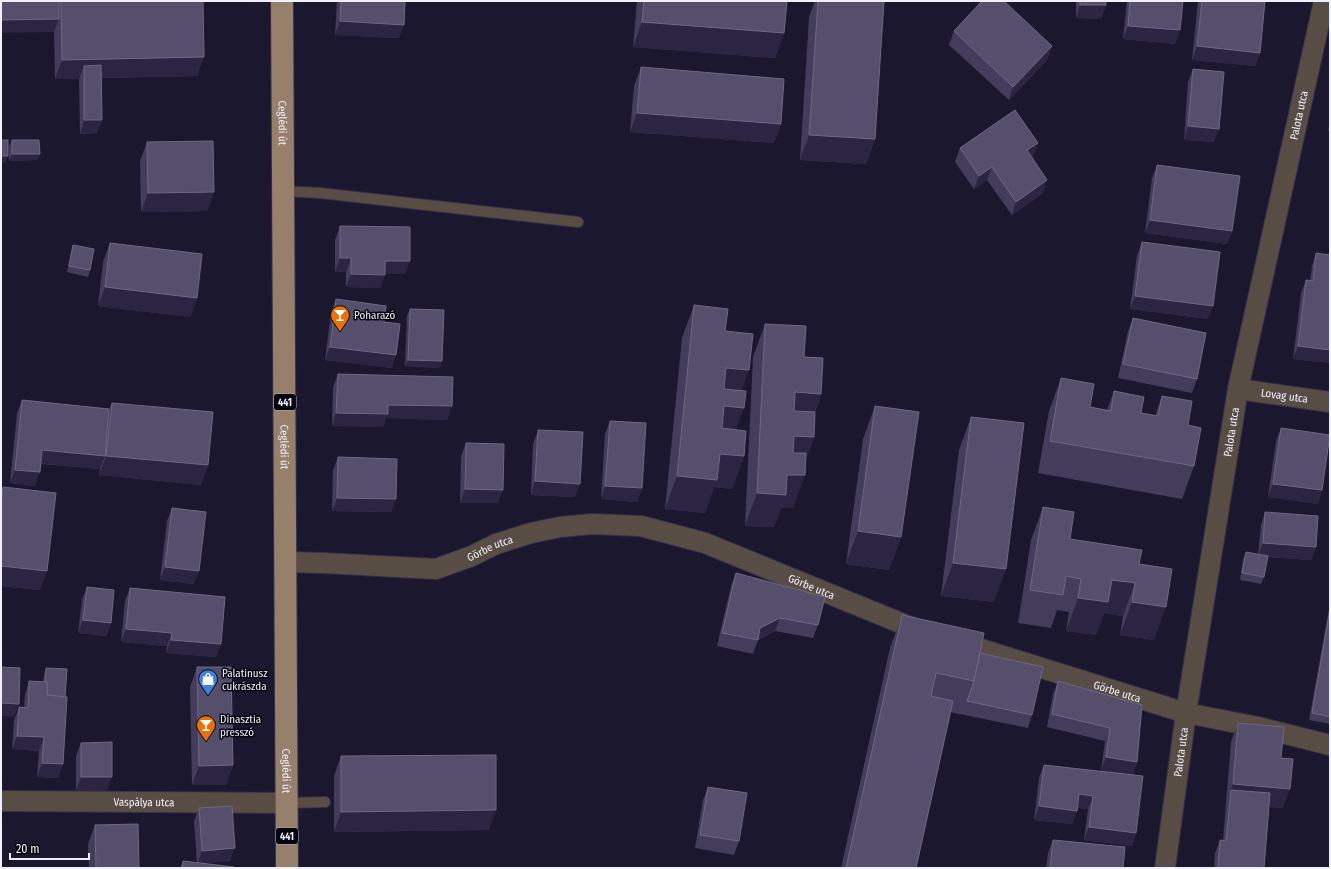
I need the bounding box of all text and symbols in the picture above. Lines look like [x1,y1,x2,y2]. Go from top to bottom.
street label: Palota utca [1287,90,1311,141]
street label: Ceglédi út [276,100,289,146]
bar icon: Poharazó [329,304,351,332]
place label: Poharazó [354,309,396,322]
street label: Lovag utca [1260,386,1309,406]
road number: 441 [274,394,296,410]
street label: Palota utca [1221,406,1242,458]
street label: Ceglédi út [277,424,291,470]
street label: Görbe utca [465,533,515,564]
street label: Görbe utca [786,572,836,602]
place label: Palatinusz cukrászda [222,667,268,693]
shop icon: Palatinusz cukrászda [197,668,219,696]
street label: Görbe utca [1092,679,1142,706]
place label: Dinasztia presszó [220,713,261,739]
bar icon: Dinasztia presszó [195,714,217,742]
street label: Palota utca [1171,727,1191,778]
street label: Ceglédi út [279,748,293,794]
street label: Vaspálya utca [113,796,175,809]
road number: 441 [276,828,298,844]
scale bar [10,835,89,861]
text: 20 m [16,842,40,856]

